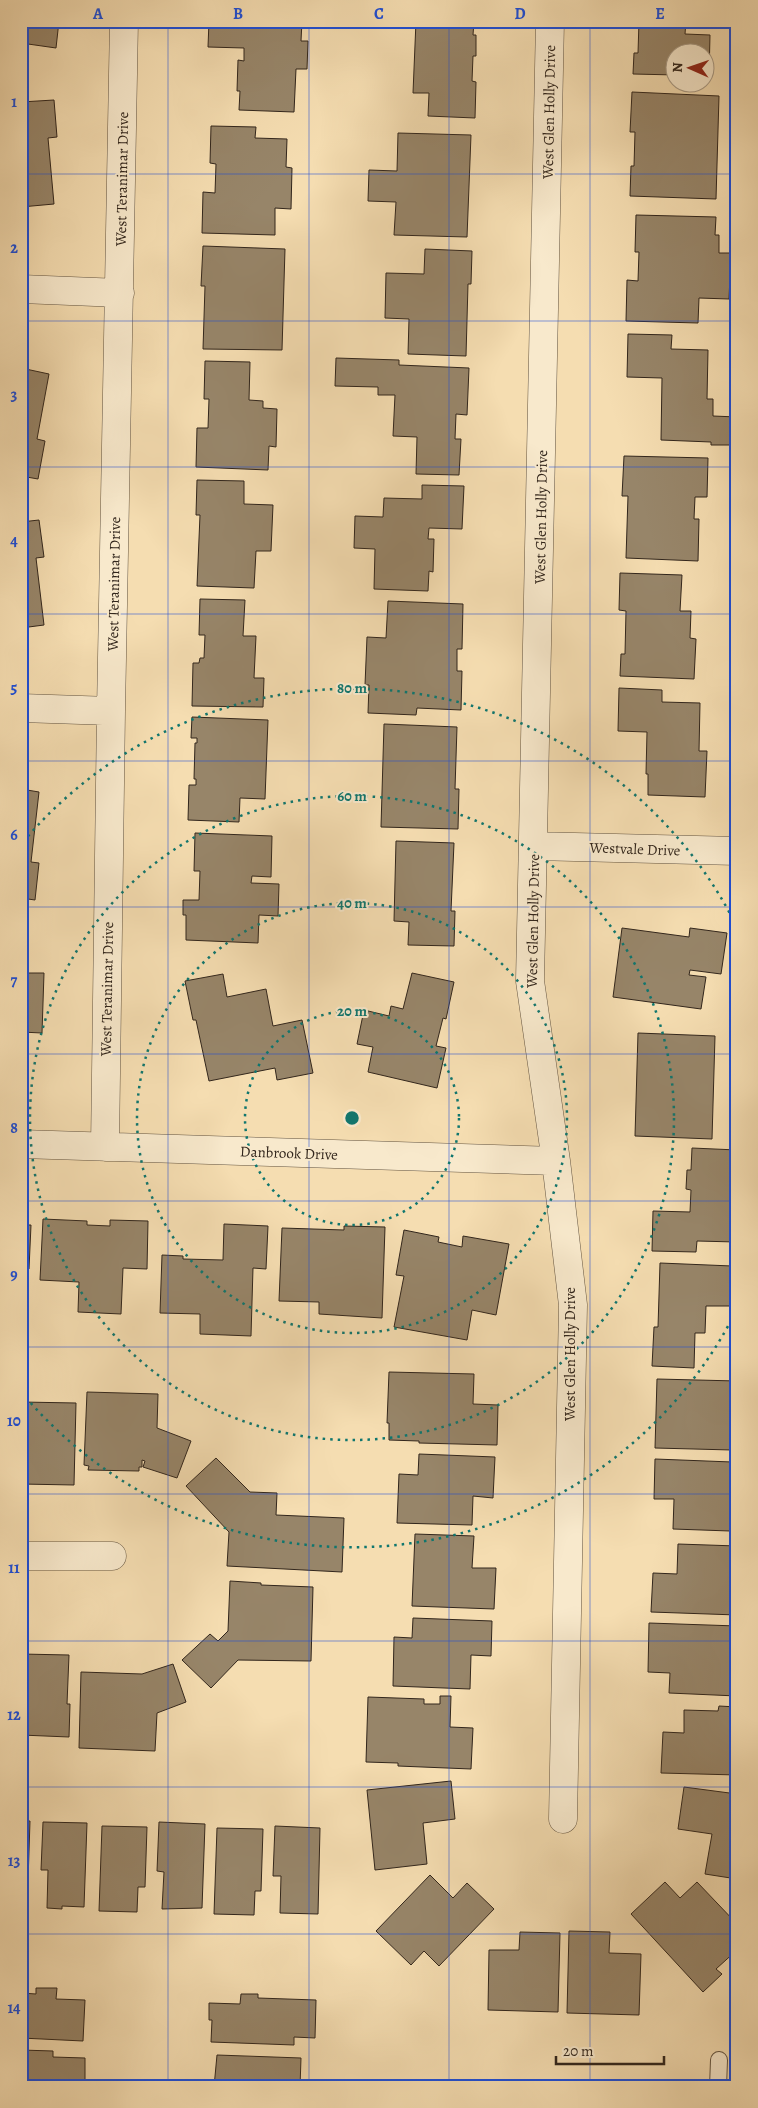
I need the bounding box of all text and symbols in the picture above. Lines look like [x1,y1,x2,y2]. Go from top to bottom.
text: A [92,3,104,25]
text: B [233,3,243,25]
text: C [374,3,384,25]
text: D [514,3,526,25]
text: E [655,3,665,25]
north arrow [666,42,716,92]
street label: West Glen Holly Drive [538,45,560,180]
text: N [668,62,687,73]
text: 1 [11,91,17,113]
street label: West Teranimar Drive [111,111,133,247]
text: 2 [10,237,18,259]
text: 3 [11,384,18,406]
street label: West Glen Holly Drive [530,450,552,585]
street label: West Teranimar Drive [103,516,125,652]
text: 4 [10,530,18,552]
text: 5 [11,677,18,699]
text: 80 m [337,678,367,698]
text: 60 m [337,786,367,806]
text: 6 [10,824,18,846]
street label: Westvale Drive [588,837,681,861]
street label: West Glen Holly Drive [522,854,544,989]
text: 40 m [337,893,367,913]
street label: West Teranimar Drive [96,921,118,1057]
text: 7 [11,970,18,992]
text: 20 m [337,1001,367,1021]
centre of rings [343,1109,361,1127]
text: 8 [10,1117,18,1139]
street label: Danbrook Drive [240,1141,339,1165]
text: 9 [10,1264,18,1286]
street label: West Glen Holly Drive [560,1287,580,1422]
text: 10 [7,1410,21,1432]
text: 11 [8,1557,20,1579]
text: 12 [7,1704,21,1726]
text: 13 [8,1850,20,1872]
text: 14 [7,1997,21,2019]
scale bar [556,2033,663,2065]
text: 20 m [563,2041,594,2061]

